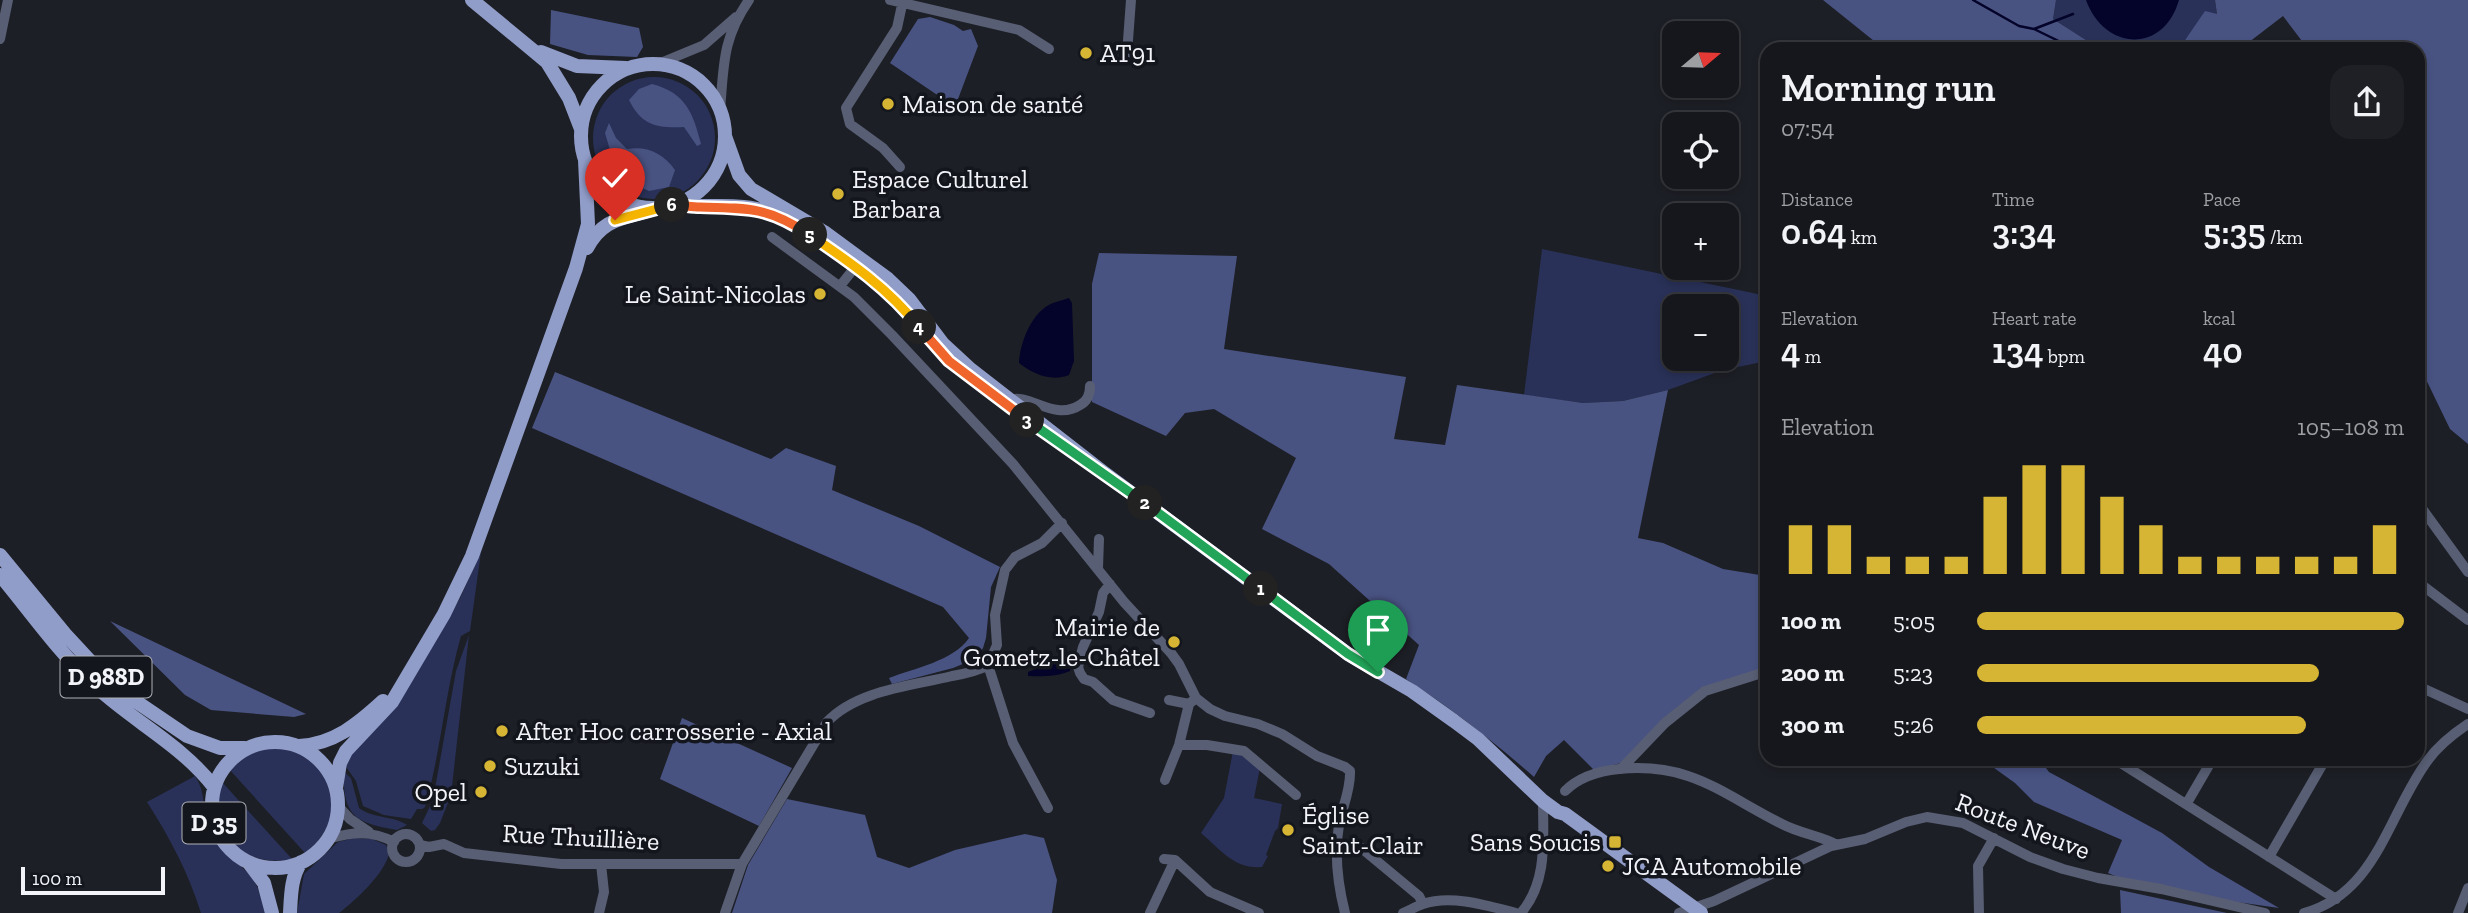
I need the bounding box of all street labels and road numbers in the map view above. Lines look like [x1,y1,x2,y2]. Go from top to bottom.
road number: D 988D [60,656,152,698]
street label: Route Neuve [1951,786,2095,866]
road number: D 35 [182,802,246,844]
street label: Rue Thuillière [502,817,660,857]

